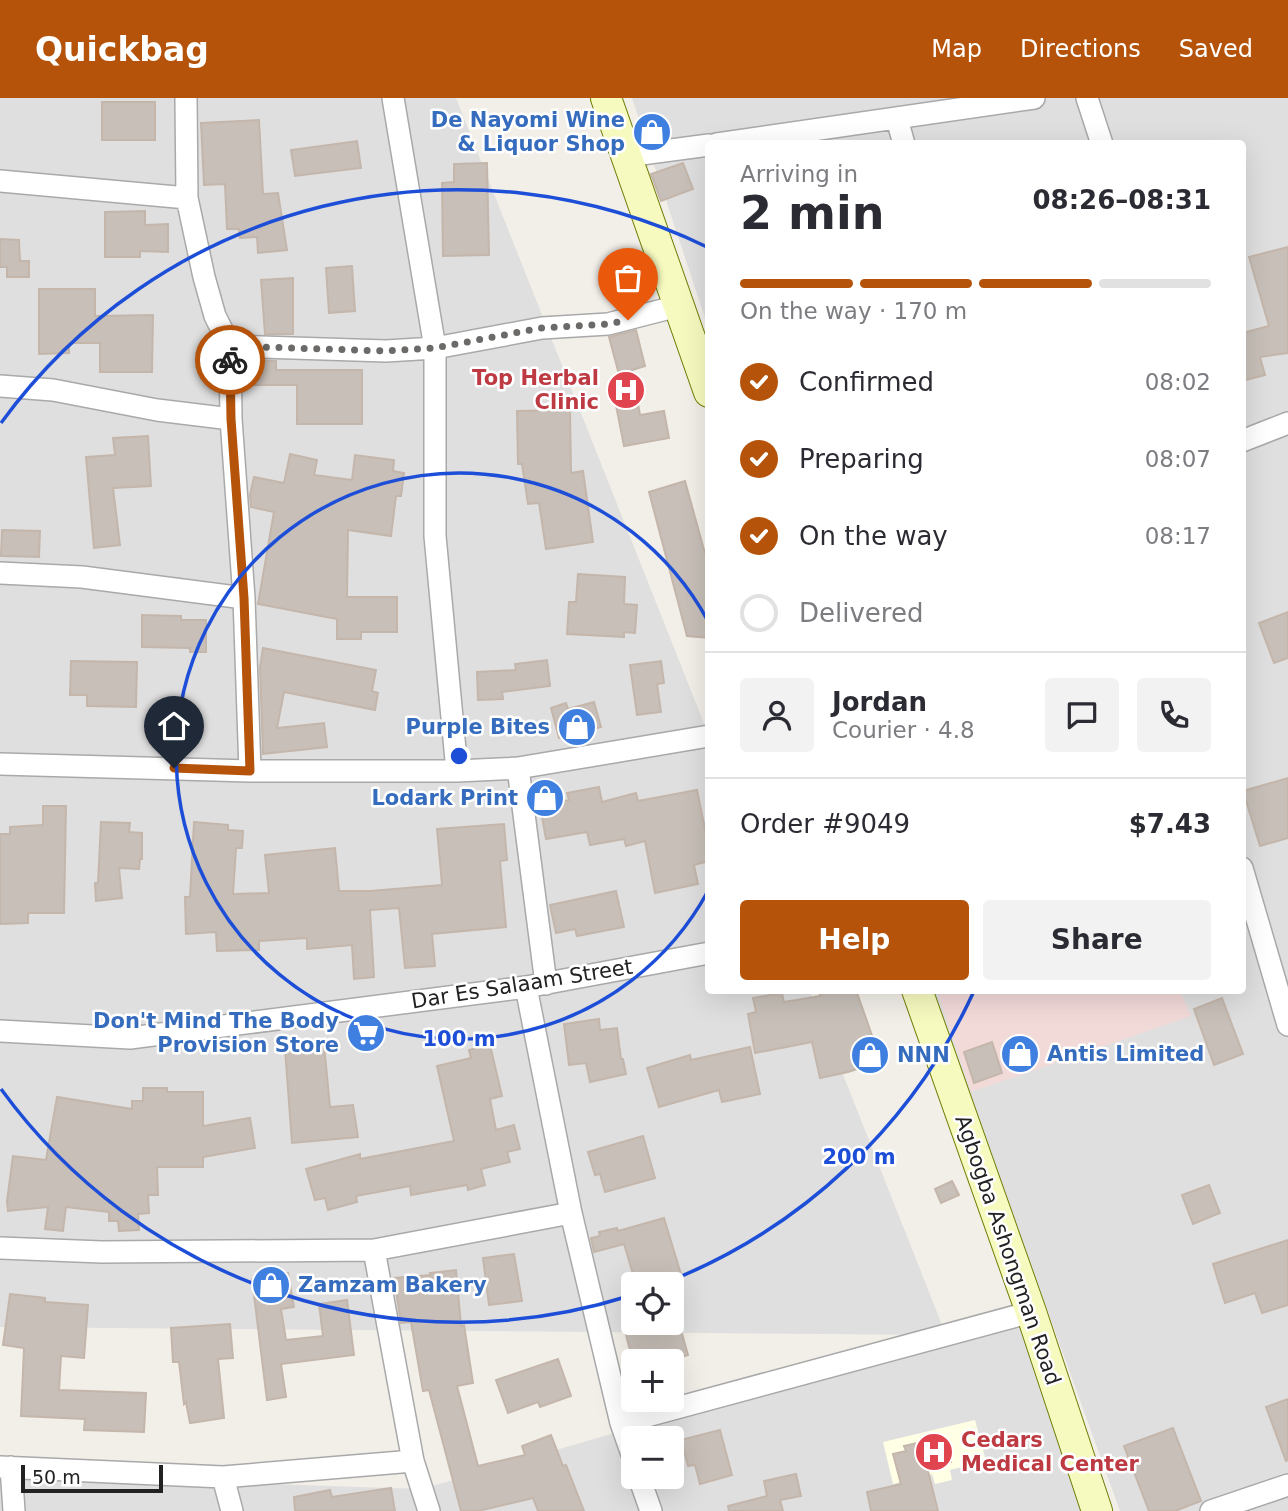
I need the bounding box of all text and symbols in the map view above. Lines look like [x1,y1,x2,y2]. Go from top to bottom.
text: Quickbag [35,30,209,69]
text: Map [931,35,982,63]
text: Directions [1020,35,1141,63]
text: Saved [1179,35,1253,63]
place label: De Nayomi Wine & Liquor Shop [431,108,625,156]
shop icon: De Nayomi Wine & Liquor Shop [631,111,673,153]
text: Arriving in [740,161,858,187]
text: 08:26–08:31 [1032,185,1211,215]
text: 2 min [740,186,884,240]
pin [598,248,658,320]
icon: bag [609,259,647,297]
text: On the way · 170 m [740,298,967,324]
courier [195,325,265,395]
icon: bike [211,341,249,379]
icon: check [740,363,778,401]
place label: Top Herbal Clinic [472,366,599,414]
text: Confirmed [799,367,934,397]
hospital icon: Top Herbal Clinic [605,369,647,411]
text: 08:02 [1145,369,1211,395]
icon: check [740,440,778,478]
text: Preparing [799,444,924,474]
text: 08:07 [1145,446,1211,472]
icon: check [740,517,778,555]
text: On the way [799,521,948,551]
text: 08:17 [1145,523,1211,549]
text: Delivered [799,598,923,628]
button: person [740,678,814,752]
button: chat [1045,678,1119,752]
button: phone [1137,678,1211,752]
text: Jordan [832,687,927,717]
pin [144,696,204,768]
shop icon: Purple Bites [556,706,598,748]
icon: home [155,707,193,745]
place label: Purple Bites [406,715,550,739]
text: Courier · 4.8 [832,717,975,743]
centre of rings [447,744,471,768]
shop icon: Lodark Print [524,777,566,819]
place label: Lodark Print [371,786,518,810]
text: Order #9049 [740,809,910,839]
text: $7.43 [1129,809,1211,839]
button: Help [740,900,969,980]
button: Share [983,900,1211,980]
street label: Dar Es Salaam Street [410,955,634,1013]
place label: Don't Mind The Body Provision Store [93,1009,339,1057]
supermarket icon: Don't Mind The Body Provision Store [345,1012,387,1054]
text: 100 m [422,1027,496,1051]
shop icon: Antis Limited [999,1033,1041,1075]
shop icon: NNN [849,1034,891,1076]
place label: Antis Limited [1047,1042,1204,1066]
place label: NNN [897,1043,950,1067]
street label: Agbogba Ashongman Road [950,1112,1066,1388]
text: 200 m [822,1145,896,1169]
shop icon: Zamzam Bakery [250,1264,292,1306]
map controls [621,1272,684,1489]
button: locate [621,1272,684,1335]
place label: Zamzam Bakery [298,1273,487,1297]
button: + [621,1349,684,1412]
button: − [621,1426,684,1489]
place label: Cedars Medical Center [961,1428,1139,1476]
hospital icon: Cedars Medical Center [913,1431,955,1473]
scale bar [21,1462,163,1494]
text: 50 m [32,1466,81,1488]

